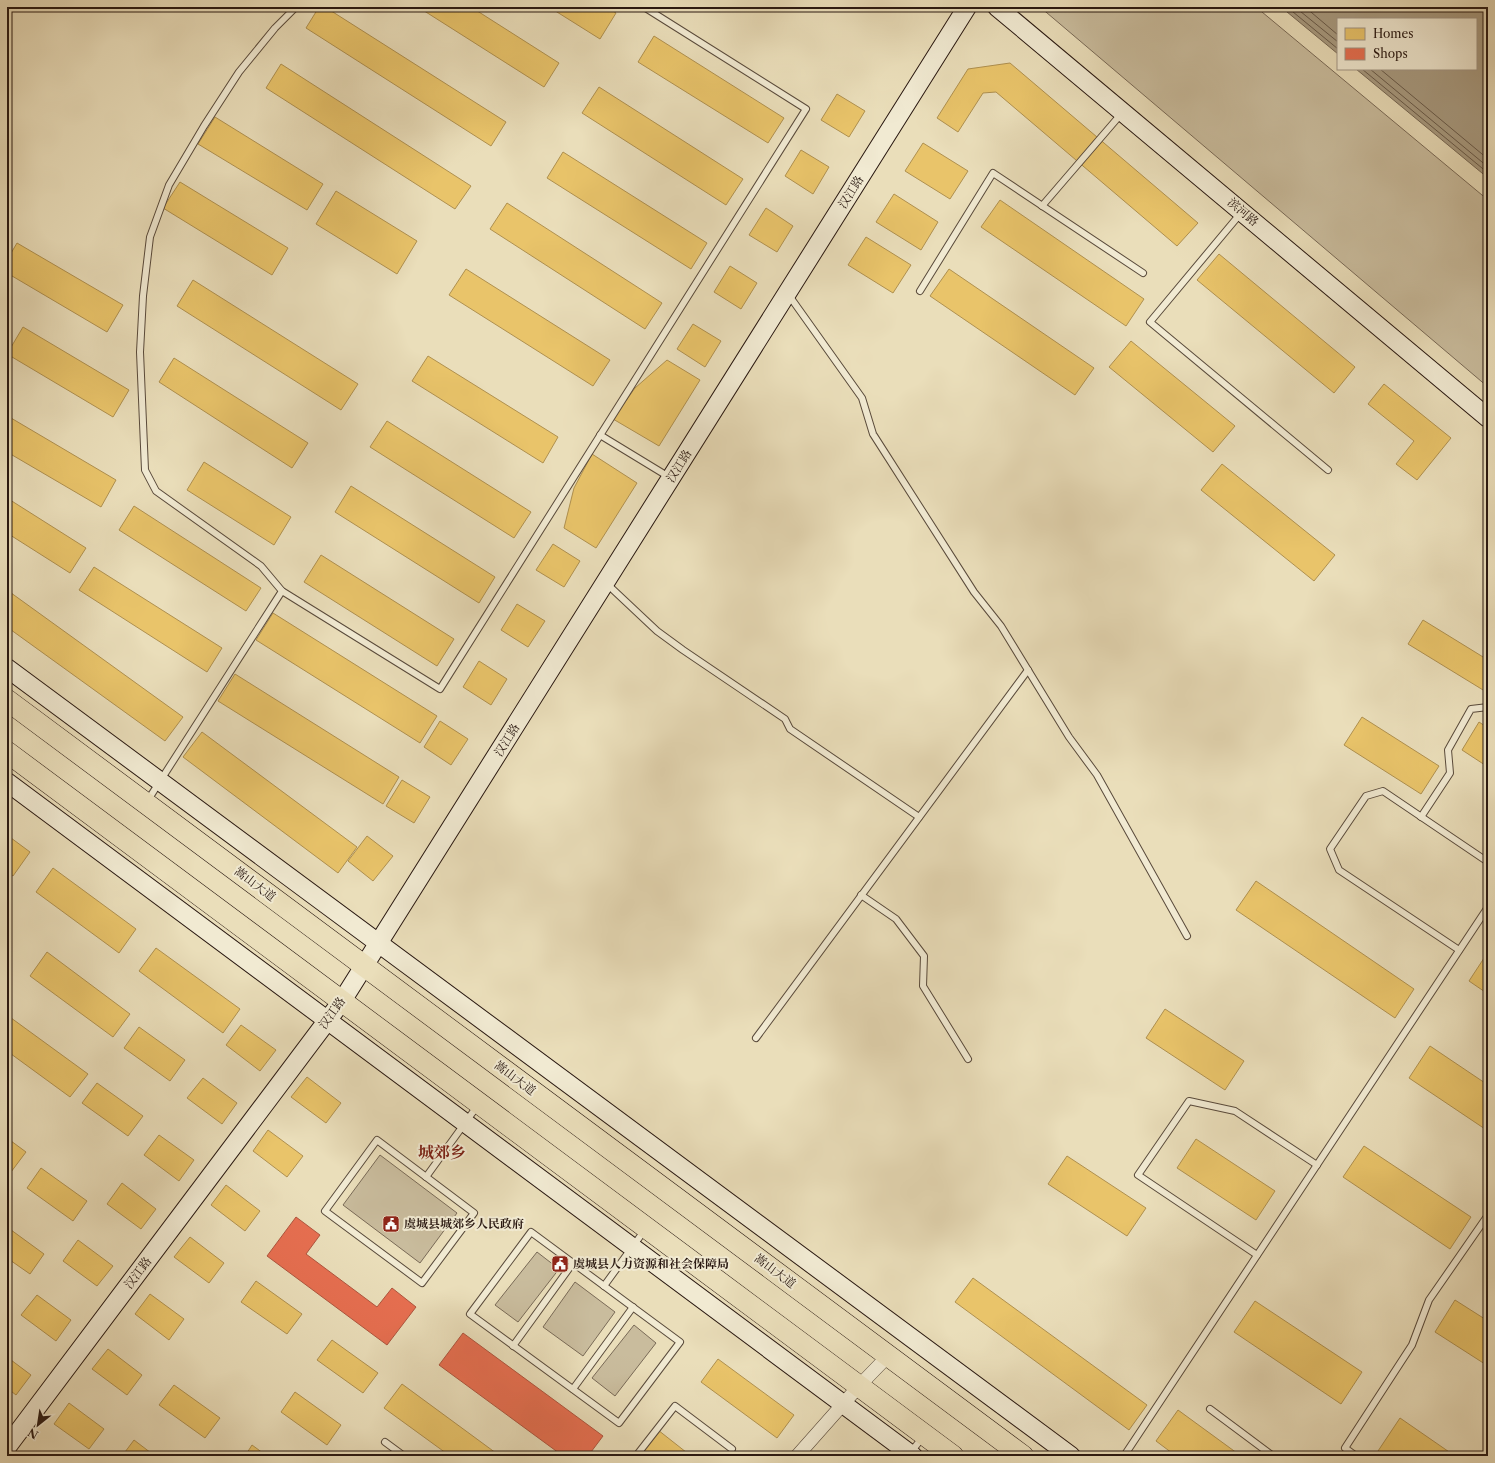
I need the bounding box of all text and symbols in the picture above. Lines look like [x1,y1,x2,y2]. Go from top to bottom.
legend [1337,18,1477,70]
text: Homes [1373,26,1413,41]
text: Shops [1373,46,1408,61]
street label: 汉江路 [835,172,866,211]
street label: 滨河路 [1225,194,1262,229]
street label: 汉江路 [663,446,694,485]
street label: 汉江路 [491,720,522,759]
street label: 嵩山大道 [232,863,279,904]
street label: 汉江路 [315,994,348,1032]
street label: 嵩山大道 [492,1057,539,1098]
district label: 城郊乡 [418,1142,466,1162]
public building icon: 虞城县城郊乡人民政府 [381,1214,401,1234]
place label: 虞城县城郊乡人民政府 [404,1216,524,1231]
street label: 嵩山大道 [752,1250,799,1291]
street label: 汉江路 [121,1254,154,1292]
public building icon: 虞城县人力资源和社会保障局 [550,1254,570,1274]
place label: 虞城县人力资源和社会保障局 [573,1256,729,1271]
north arrow [18,1405,58,1445]
text: N [25,1425,41,1442]

